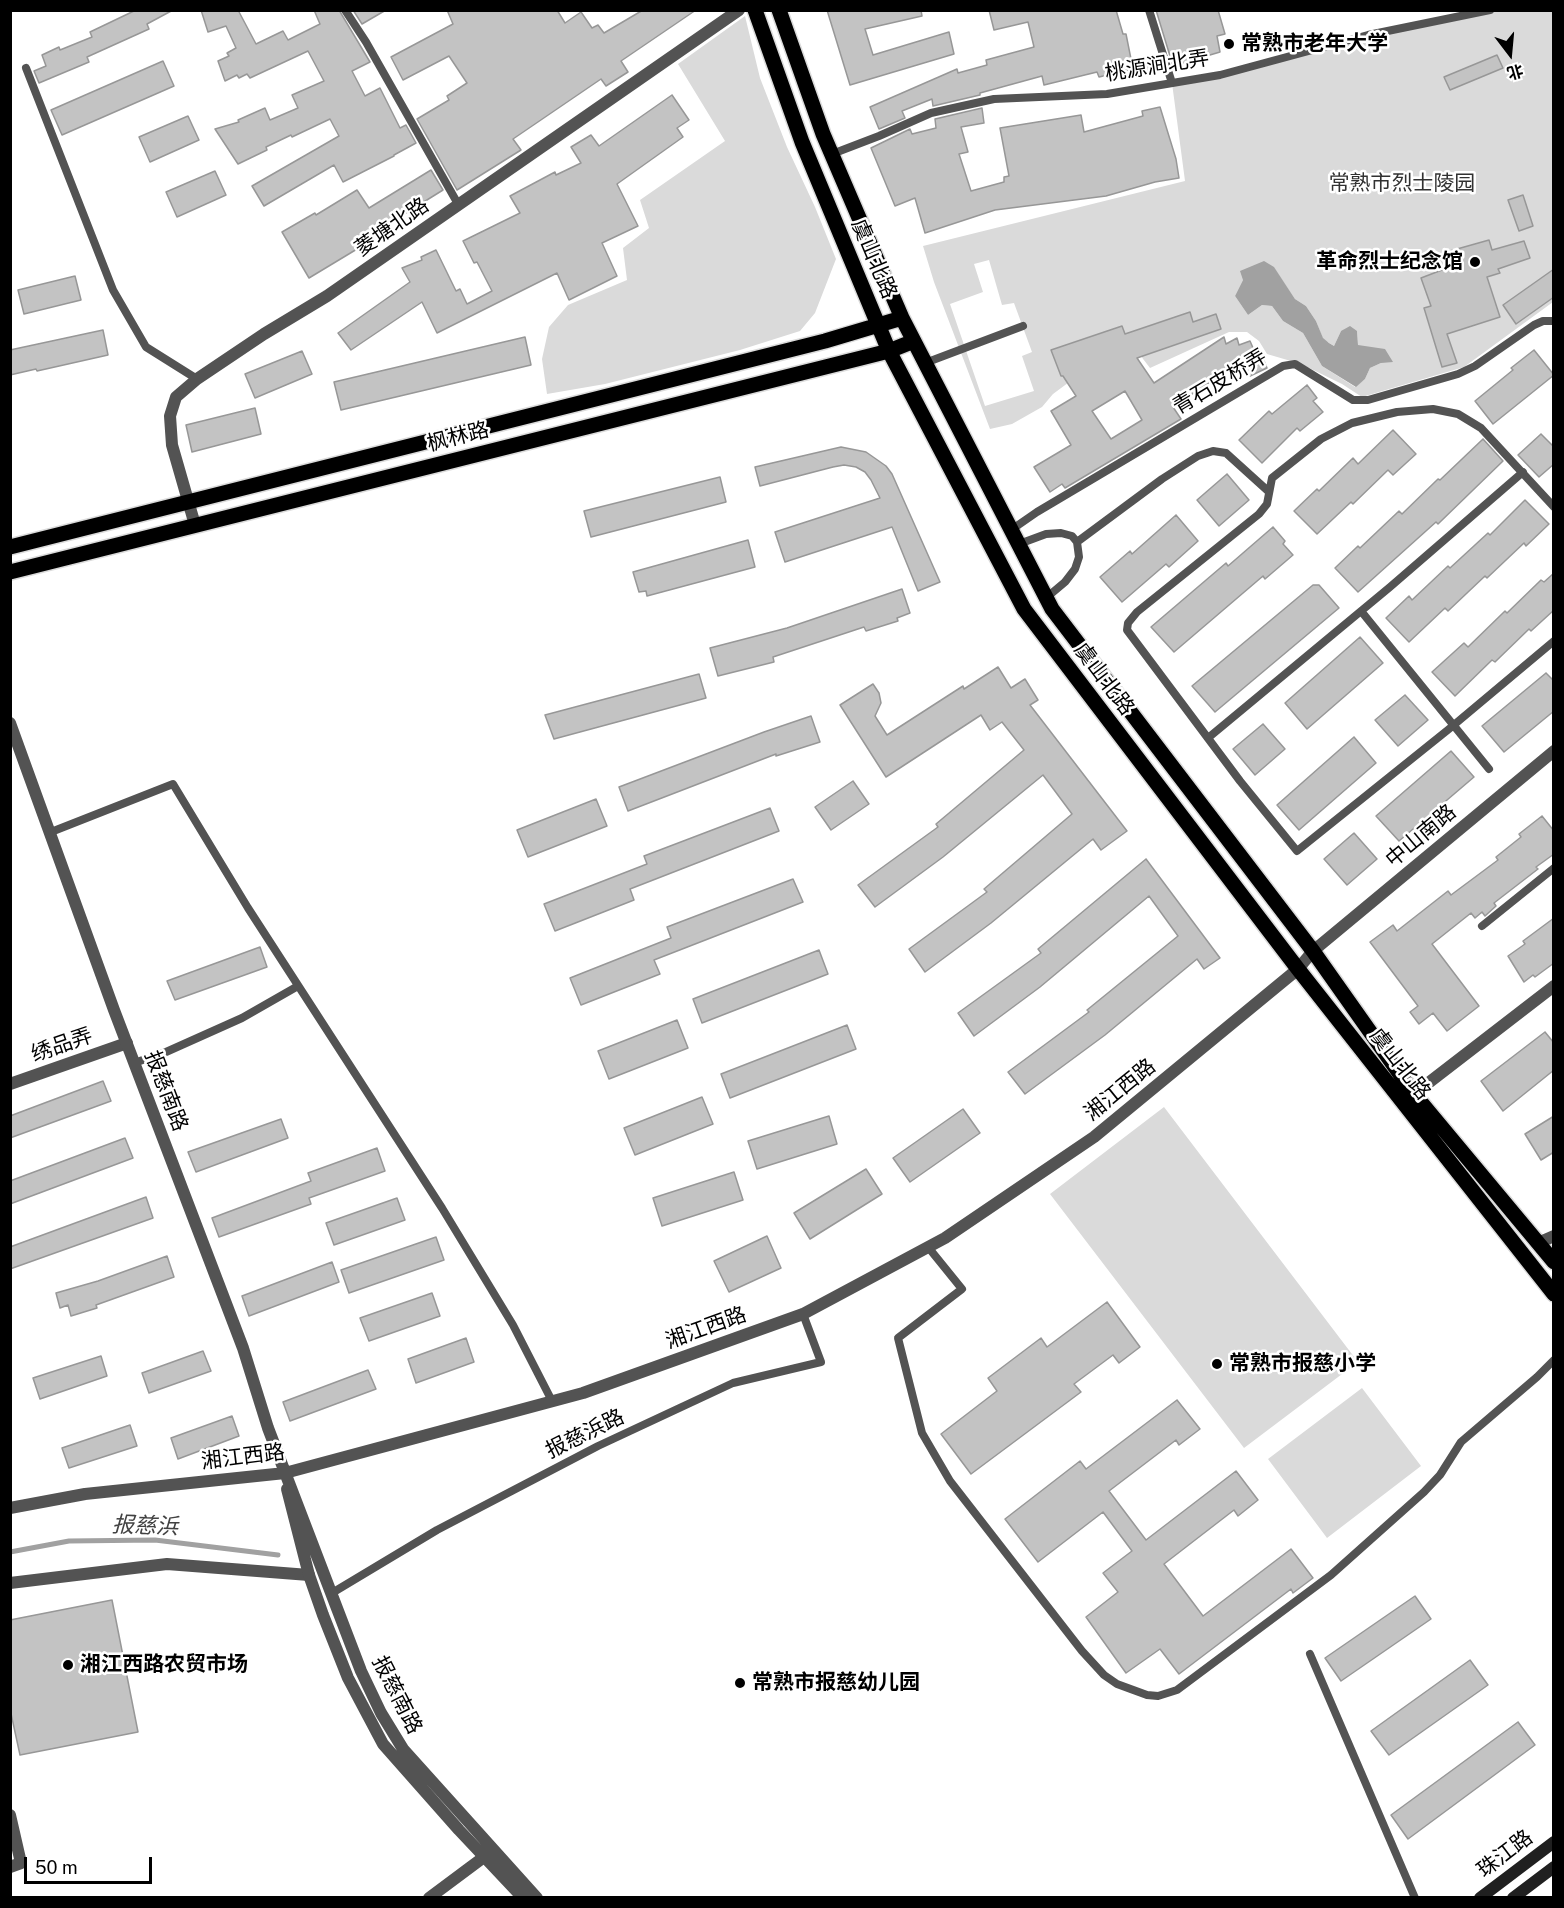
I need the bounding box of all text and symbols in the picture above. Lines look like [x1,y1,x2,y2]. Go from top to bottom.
north arrow [1480,24,1540,84]
place label: 常熟市老年大学 [1241,31,1388,57]
marker: 常熟市老年大学 [1222,37,1236,51]
street label: 桃源涧北弄 [1103,45,1211,87]
text: 北 [1505,60,1525,83]
park label: 常熟市烈士陵园 [1329,171,1475,197]
street label: 菱塘北路 [350,193,434,261]
street label: 虞山北路 [846,215,902,303]
place label: 革命烈士纪念馆 [1316,249,1463,275]
marker: 革命烈士纪念馆 [1468,255,1482,269]
street label: 青石皮桥弄 [1169,344,1271,420]
street label: 枫林路 [424,417,492,457]
street label: 虞山北路 [1069,638,1139,720]
street label: 中山南路 [1381,799,1461,873]
street label: 绣品弄 [28,1023,96,1067]
street label: 虞山北路 [1364,1023,1436,1105]
street label: 报慈南路 [139,1047,193,1135]
street label: 湘江西路 [1079,1054,1161,1126]
street label: 湘江西路 [662,1302,750,1354]
place label: 常熟市报慈小学 [1229,1351,1376,1377]
marker: 常熟市报慈小学 [1210,1357,1224,1371]
street label: 报慈浜路 [542,1404,628,1464]
street label: 湘江西路 [200,1439,286,1475]
water label: 报慈浜 [112,1512,178,1540]
place label: 湘江西路农贸市场 [80,1652,248,1678]
street label: 报慈南路 [367,1652,427,1738]
marker: 湘江西路农贸市场 [61,1658,75,1672]
place label: 常熟市报慈幼儿园 [752,1670,920,1696]
marker: 常熟市报慈幼儿园 [733,1676,747,1690]
street label: 珠江路 [1472,1825,1538,1883]
scale bar [27,1845,154,1883]
text: 50 m [35,1857,78,1878]

